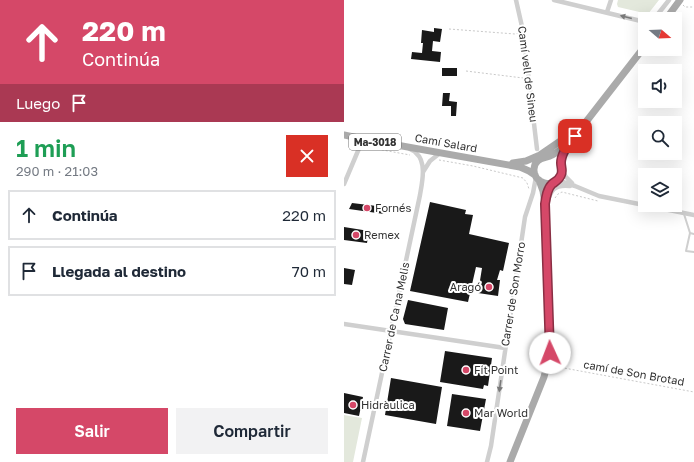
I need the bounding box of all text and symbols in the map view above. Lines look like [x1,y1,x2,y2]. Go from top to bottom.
north arrow [638,12,682,56]
map controls [638,12,682,212]
text: 220 m [82,14,166,47]
one-way arrow [620,14,632,20]
icon: ahead [16,16,68,68]
street label: Camí vell de Sineu [516,25,541,123]
text: Continúa [82,48,160,70]
button: sound [638,64,682,108]
icon: arrive [68,92,90,114]
text: Luego [16,94,60,112]
button: search [638,116,682,160]
pin [558,119,592,153]
icon: arrive [564,125,586,147]
street label: Camí Salard [414,131,478,154]
text: 1 min [16,133,76,162]
road number: Ma-3018 [349,134,401,150]
button: close [286,135,328,177]
text: 290 m · 21:03 [16,163,98,179]
button: layers [638,168,682,212]
place label: Fornés [375,201,411,214]
marker: Fornés [362,203,372,213]
icon: ahead [18,204,40,226]
text: Continúa [52,206,118,224]
text: 220 m [282,206,326,224]
place label: Remex [364,228,400,241]
marker: Remex [351,230,361,240]
street label: Carrer de Son Morro [498,240,527,347]
icon: arrive [18,260,40,282]
street label: Carrer de Ca na Melis [376,261,412,373]
text: Llegada al destino [52,262,186,280]
text: 70 m [292,262,326,280]
place label: Aragó [450,280,481,293]
marker: Aragó [484,282,494,292]
position arrow [529,332,571,374]
street label: camí de Son Brotad [583,357,686,388]
place label: Fit Point [474,363,518,376]
marker: Fit Point [461,365,471,375]
one-way arrow [497,380,503,392]
place label: Hidràulica [361,398,415,411]
marker: Hidràulica [348,400,358,410]
place label: Mar World [474,406,528,419]
button: Salir [16,408,168,454]
button: Compartir [176,408,328,454]
marker: Mar World [461,408,471,418]

